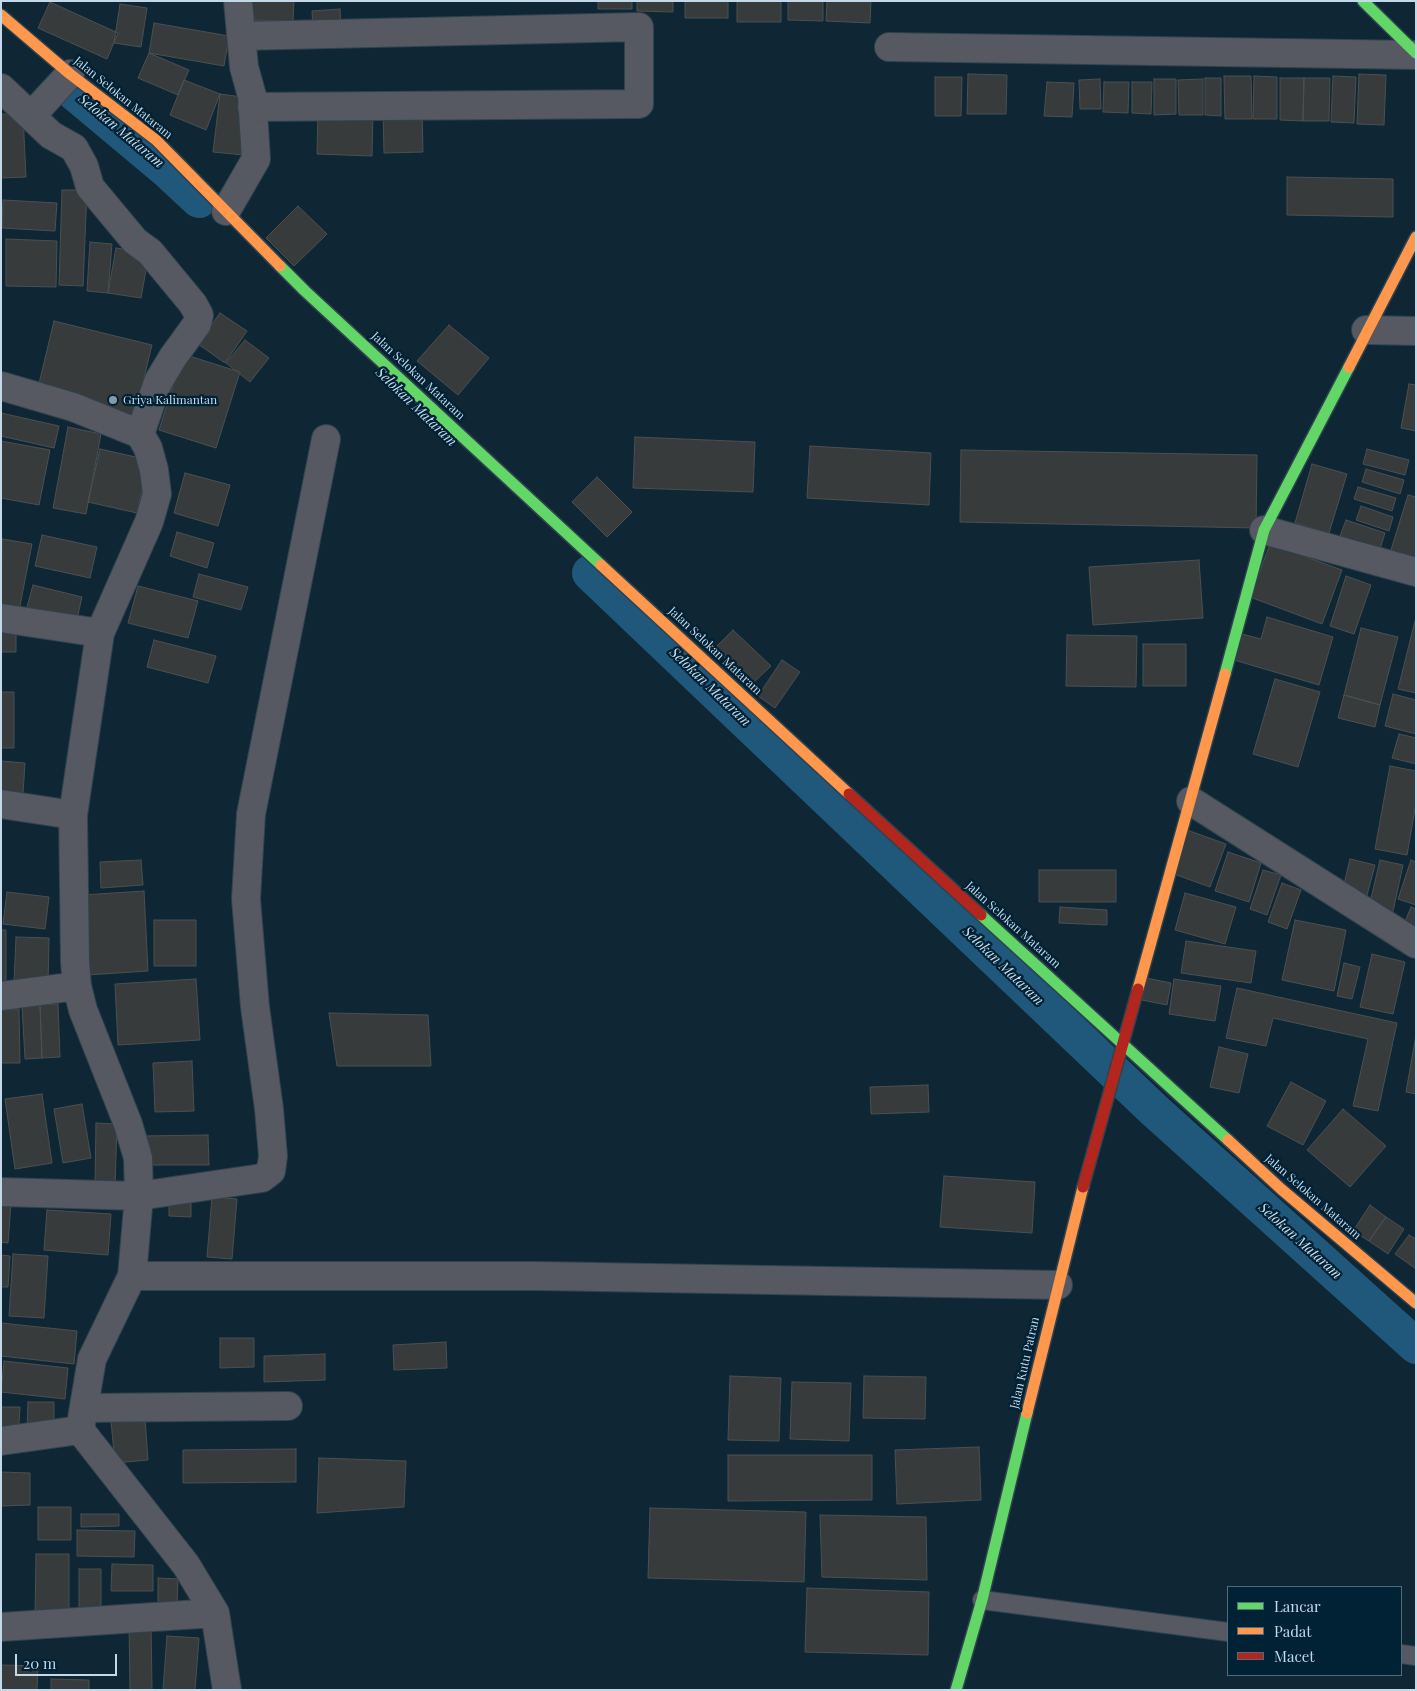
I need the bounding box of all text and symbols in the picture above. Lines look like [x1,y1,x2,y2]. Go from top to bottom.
street label: Jalan Selokan Mataram [71,54,175,142]
water label: Selokan Mataram [75,90,167,172]
street label: Jalan Selokan Mataram [368,329,468,423]
water label: Selokan Mataram [372,364,460,450]
place label: Griya Kalimantan [123,393,217,407]
marker: Griya Kalimantan [107,394,119,406]
street label: Jalan Selokan Mataram [665,604,765,698]
water label: Selokan Mataram [666,644,754,730]
street label: Jalan Selokan Mataram [963,879,1063,971]
water label: Selokan Mataram [959,923,1047,1009]
street label: Jalan Selokan Mataram [1262,1151,1364,1243]
water label: Selokan Mataram [1255,1199,1345,1283]
street label: Jalan Kutu Patran [1007,1316,1043,1410]
legend [1227,1586,1402,1676]
text: Lancar [1274,1596,1321,1616]
text: Padat [1274,1621,1312,1641]
scale bar [18,1644,120,1676]
text: Macet [1274,1646,1315,1666]
text: 20 m [23,1653,56,1673]

